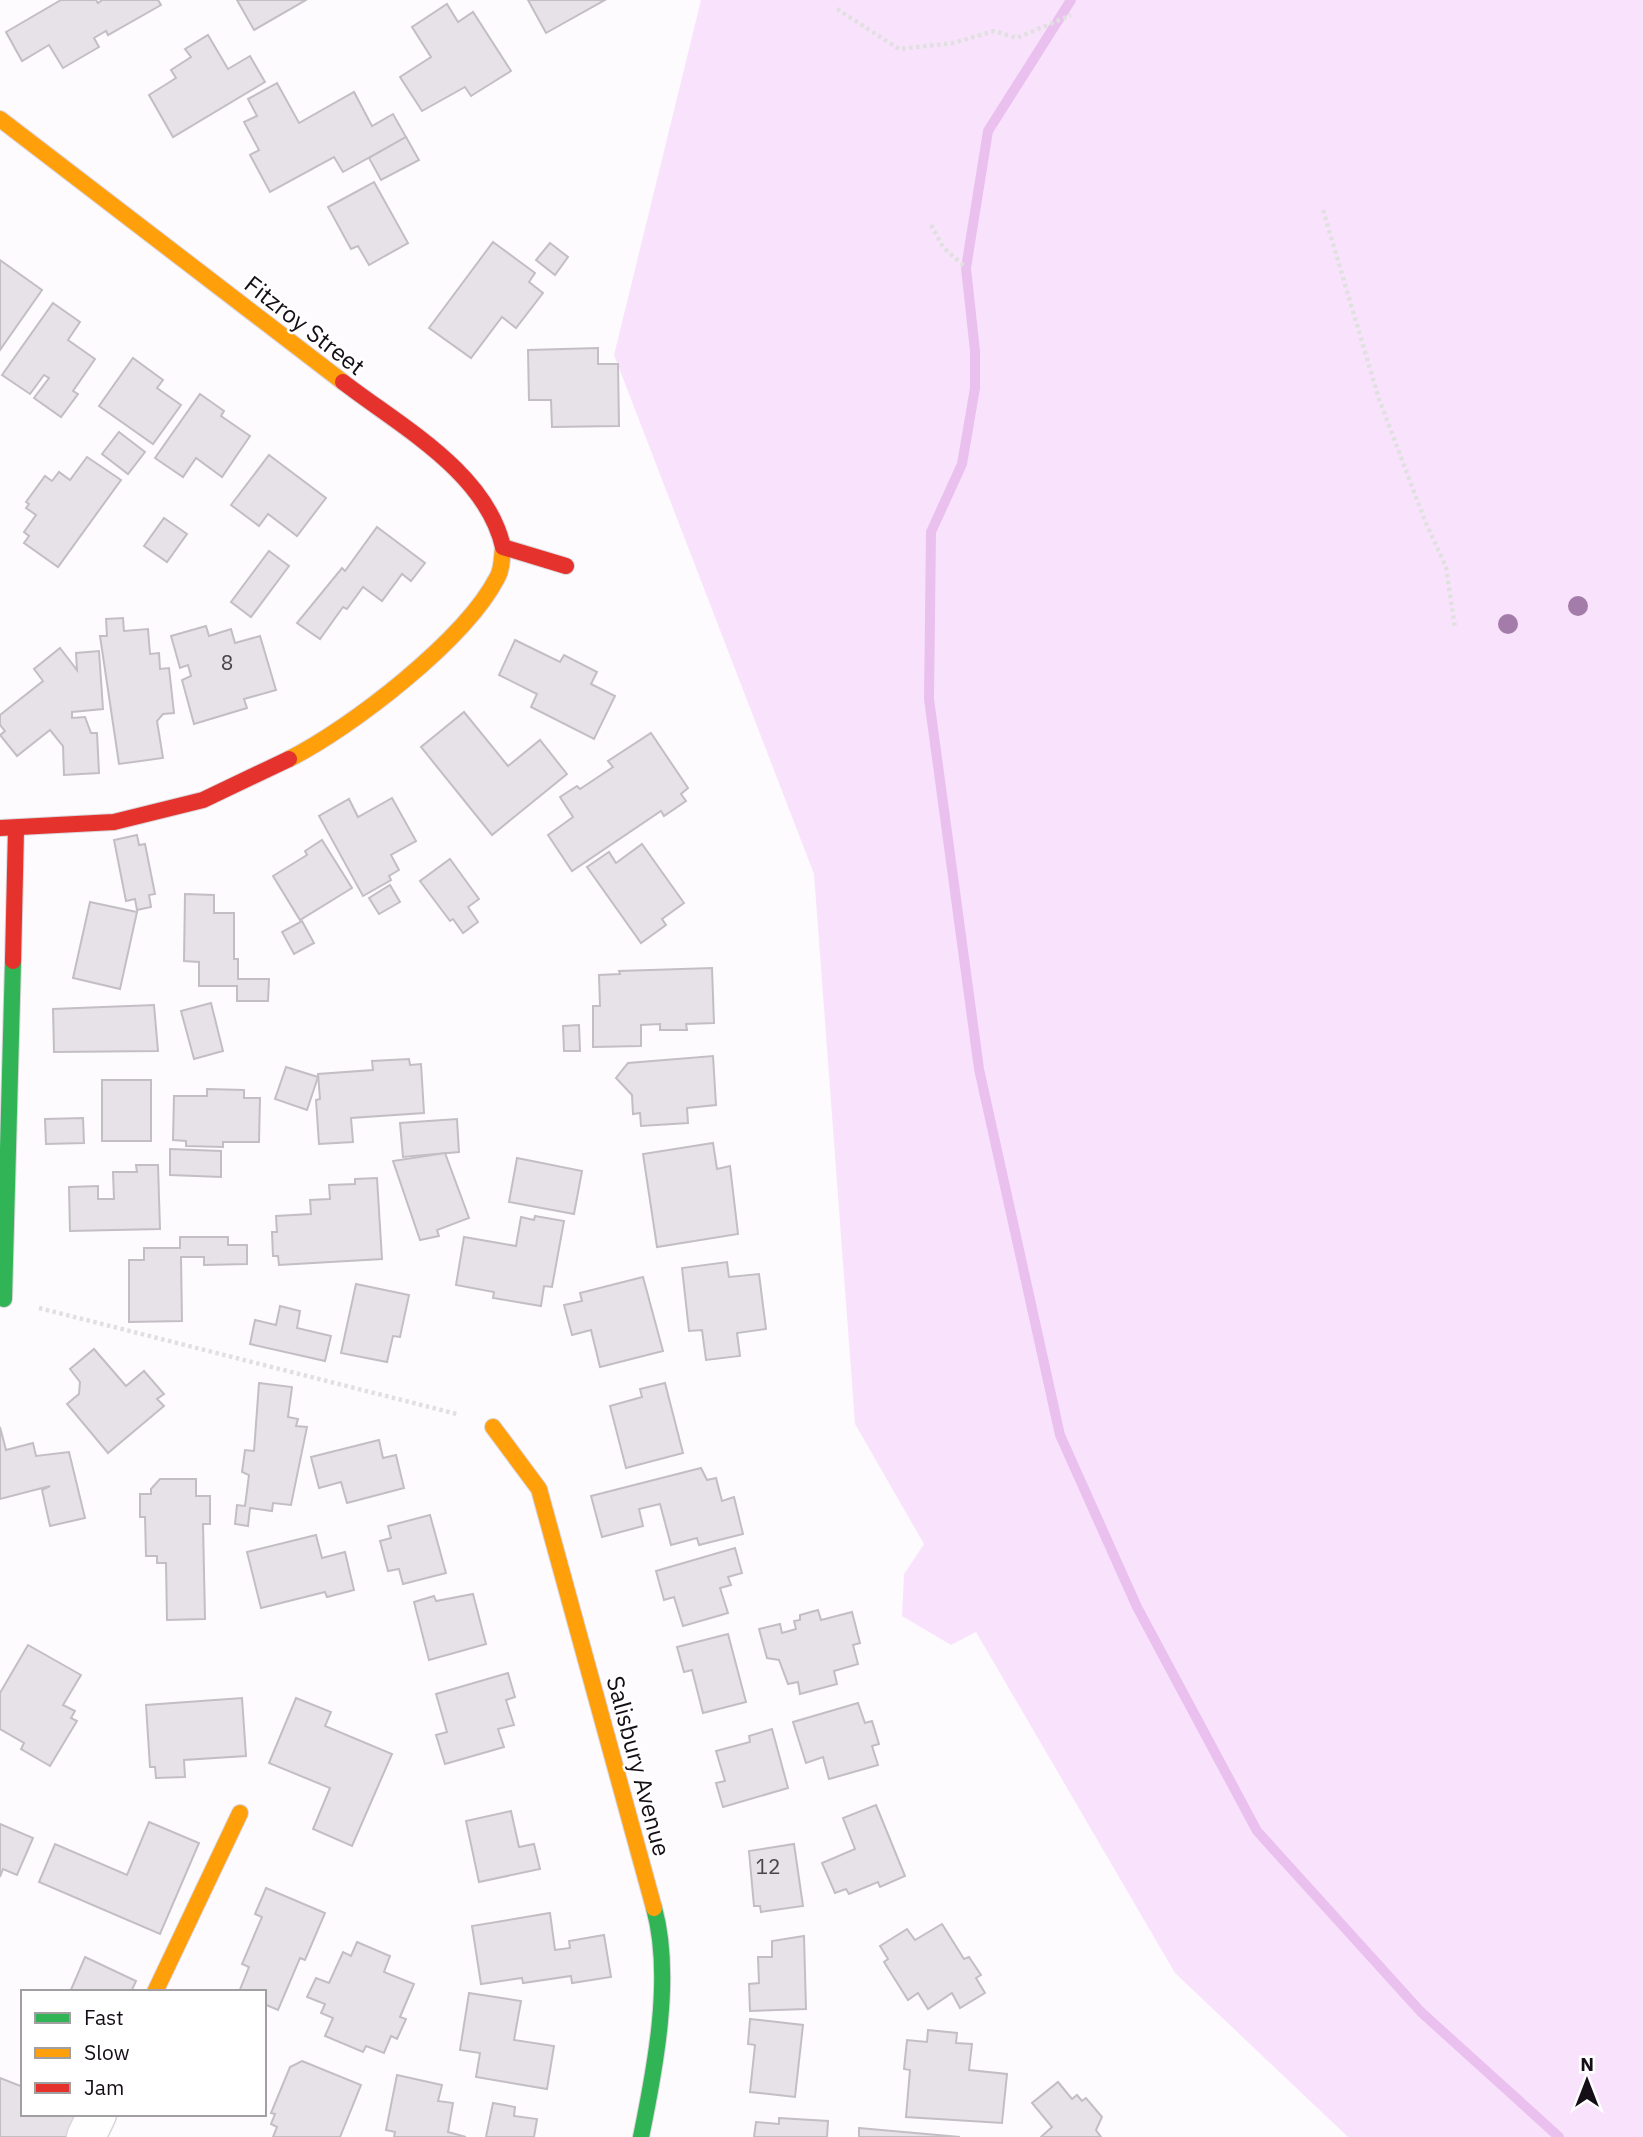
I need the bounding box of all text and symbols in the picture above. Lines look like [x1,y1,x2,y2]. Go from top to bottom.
street label: Fitzroy Street [238,268,372,382]
house number: 8 [221,648,233,676]
street label: Salisbury Avenue [600,1672,678,1860]
house number: 12 [755,1852,781,1880]
legend [21,1990,266,2116]
text: Fast [84,2003,124,2031]
text: Slow [84,2038,130,2066]
north arrow [1552,2046,1622,2116]
text: N [1580,2052,1594,2076]
text: Jam [84,2073,124,2101]

